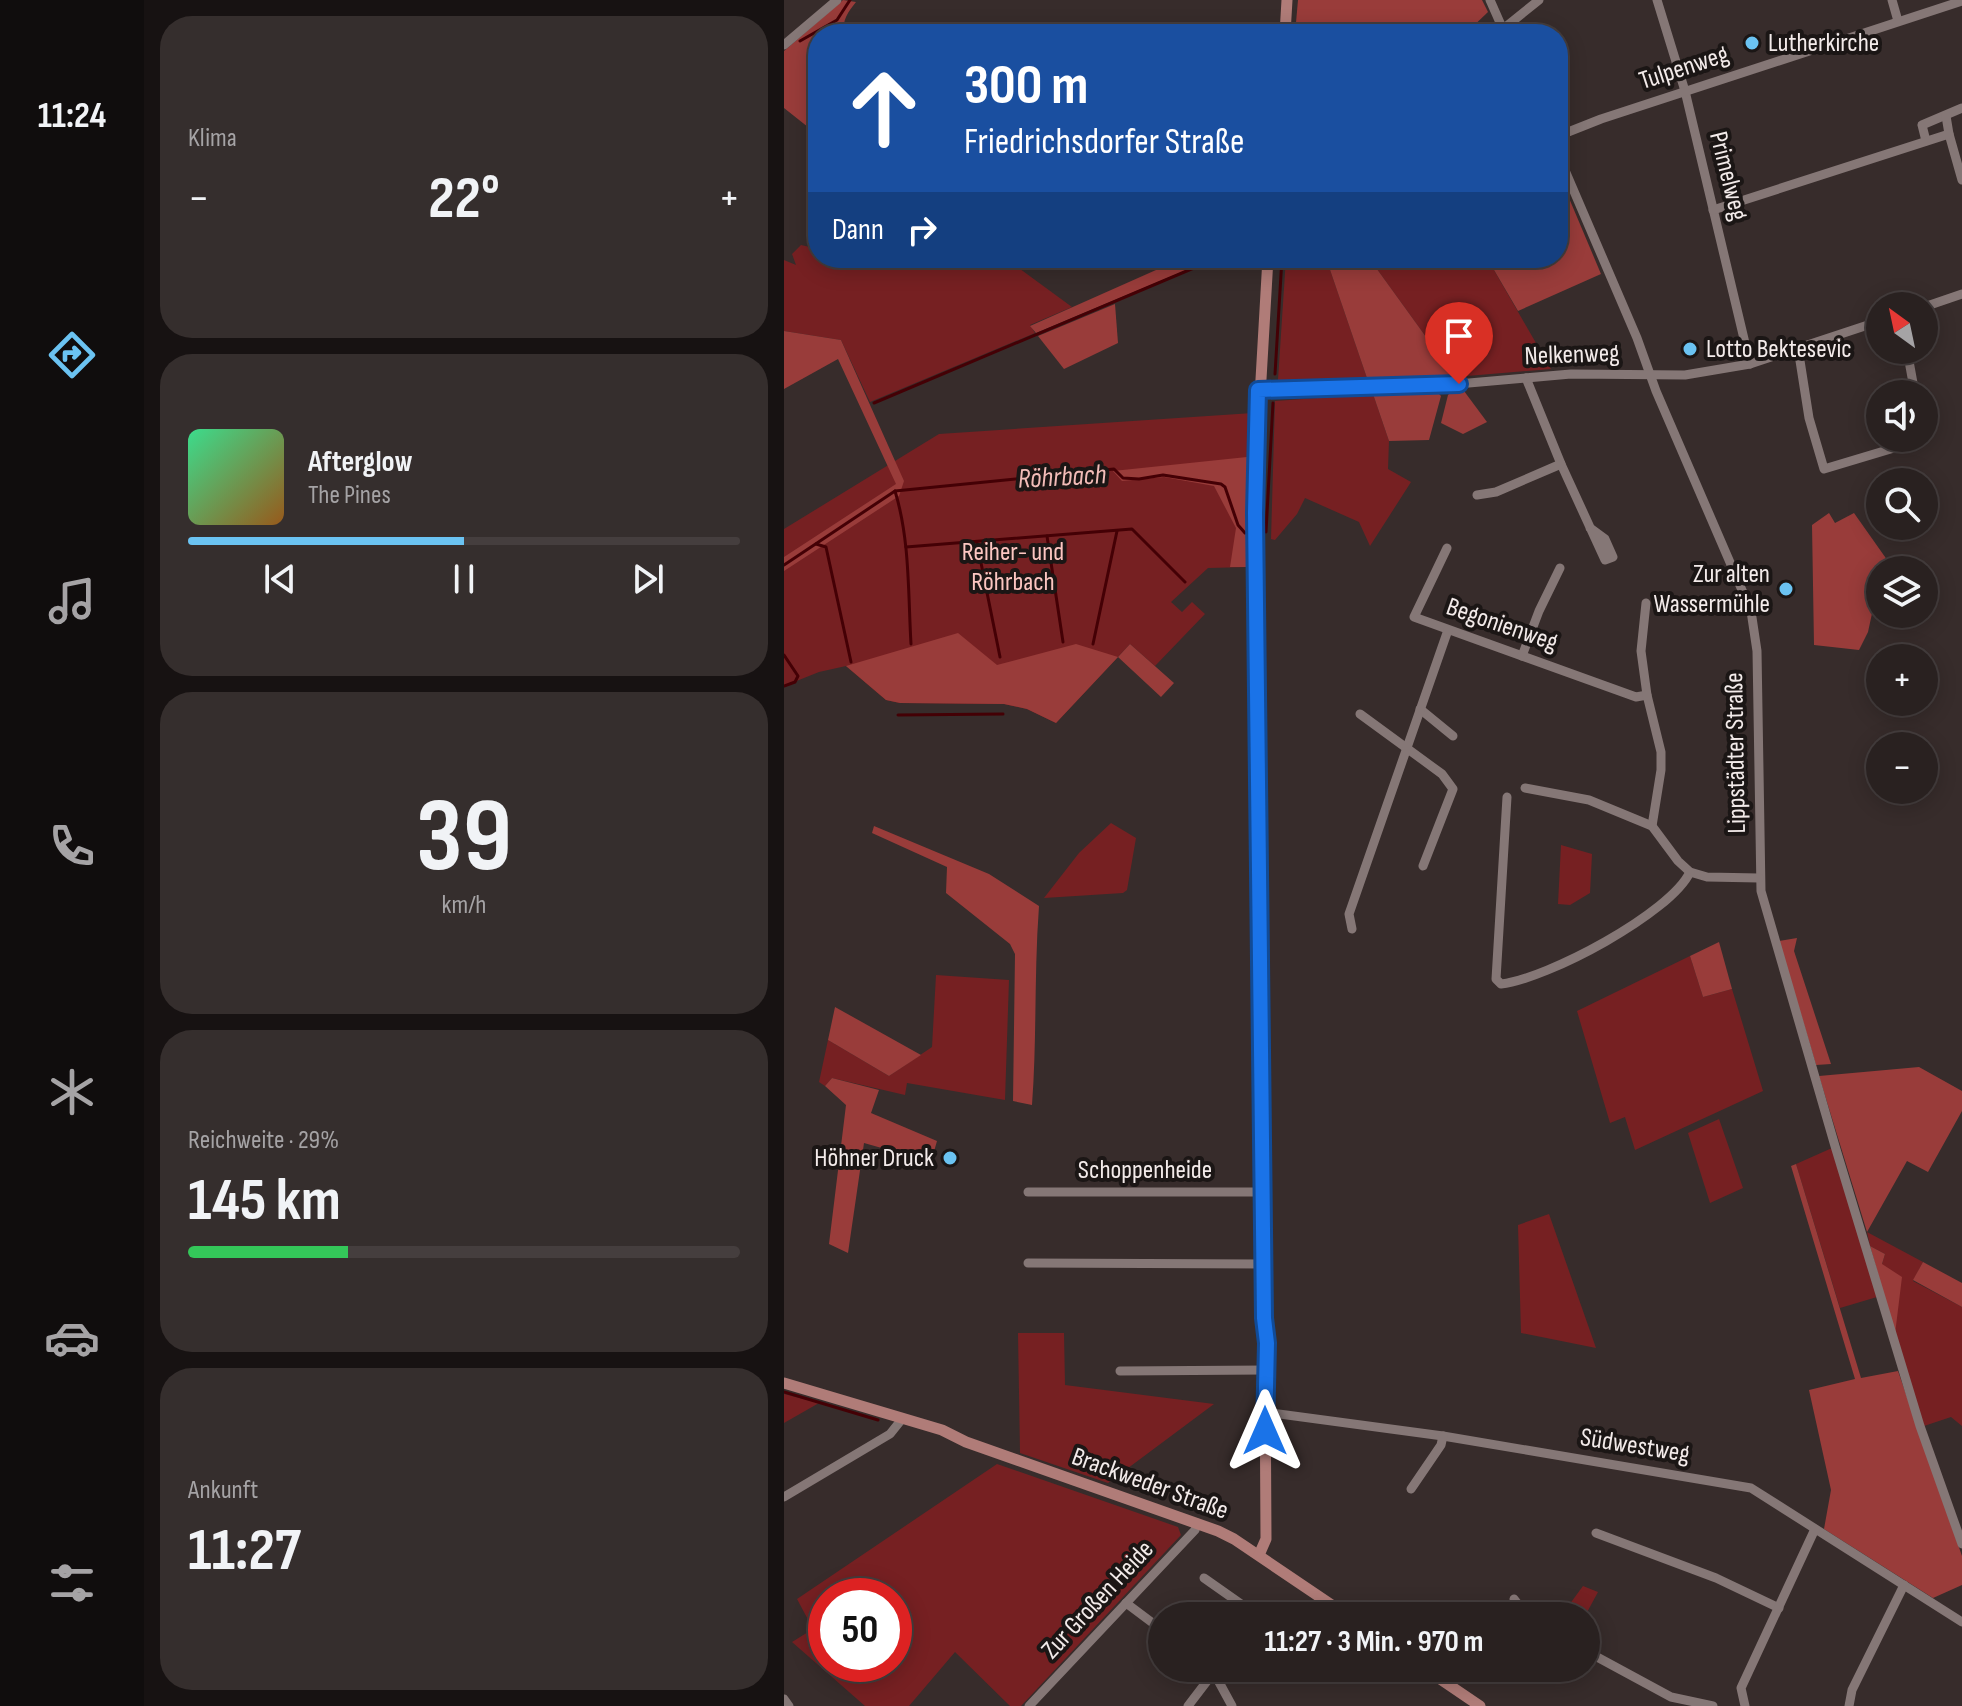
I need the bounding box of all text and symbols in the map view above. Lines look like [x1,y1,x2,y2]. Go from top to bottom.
place label: Lutherkirche [1768,28,1879,59]
marker: Lutherkirche [1743,34,1761,52]
street label: Tulpenweg [1635,39,1733,97]
text: 300 m [964,53,1088,120]
icon: ahead [832,56,936,160]
text: 11:24 [38,95,106,138]
text: Friedrichsdorfer Straße [964,121,1244,164]
text: Klima [188,123,237,154]
street label: Primelweg [1702,128,1754,224]
text: 22° [428,163,500,235]
text: − [188,172,210,225]
text: + [718,172,740,225]
icon: right [900,208,944,252]
text: Dann [832,212,884,248]
north arrow [1866,292,1938,364]
map controls [1866,292,1938,804]
pin [1425,302,1493,384]
icon: arrive [1437,314,1481,358]
icon: directions [44,327,100,383]
place label: Lotto Bektesevic [1706,334,1852,365]
street label: Nelkenweg [1524,338,1620,372]
marker: Lotto Bektesevic [1681,340,1699,358]
button: sound [1866,380,1938,452]
text: Afterglow [308,444,413,480]
water label: Röhrbach [1017,458,1107,496]
button: search [1866,468,1938,540]
text: The Pines [308,480,391,511]
park label: Reiher- und Röhrbach [962,537,1064,598]
button: layers [1866,556,1938,628]
icon: previous [258,557,302,601]
icon: pause [442,557,486,601]
icon: next [626,557,670,601]
place label: Zur alten Wassermühle [1653,559,1770,620]
icon: music [44,573,100,629]
marker: Zur alten Wassermühle [1777,580,1795,598]
street label: Begonienweg [1442,591,1562,659]
button: + [1866,644,1938,716]
street label: Lippstädter Straße [1719,672,1753,834]
button: − [1866,732,1938,804]
text: 39 [416,775,512,900]
icon: phone [44,818,100,874]
text: km/h [442,890,486,921]
icon: climate [44,1064,100,1120]
text: Reichweite · 29% [188,1125,339,1156]
place label: Höhner Druck [814,1143,934,1174]
marker: Höhner Druck [941,1149,959,1167]
street label: Schoppenheide [1078,1155,1212,1186]
text: 145 km [188,1165,341,1237]
icon: car [44,1310,100,1366]
position arrow [1223,1389,1307,1473]
street label: Südwestweg [1578,1422,1692,1470]
street label: Brackweder Straße [1067,1441,1233,1527]
text: Ankunft [188,1475,258,1506]
text: 11:27 [188,1515,301,1587]
street label: Zur Großen Heide [1035,1534,1161,1666]
icon: filters [44,1555,100,1611]
speed limit sign: 50 [808,1578,912,1682]
text: 11:27 · 3 Min. · 970 m [1265,1624,1483,1660]

